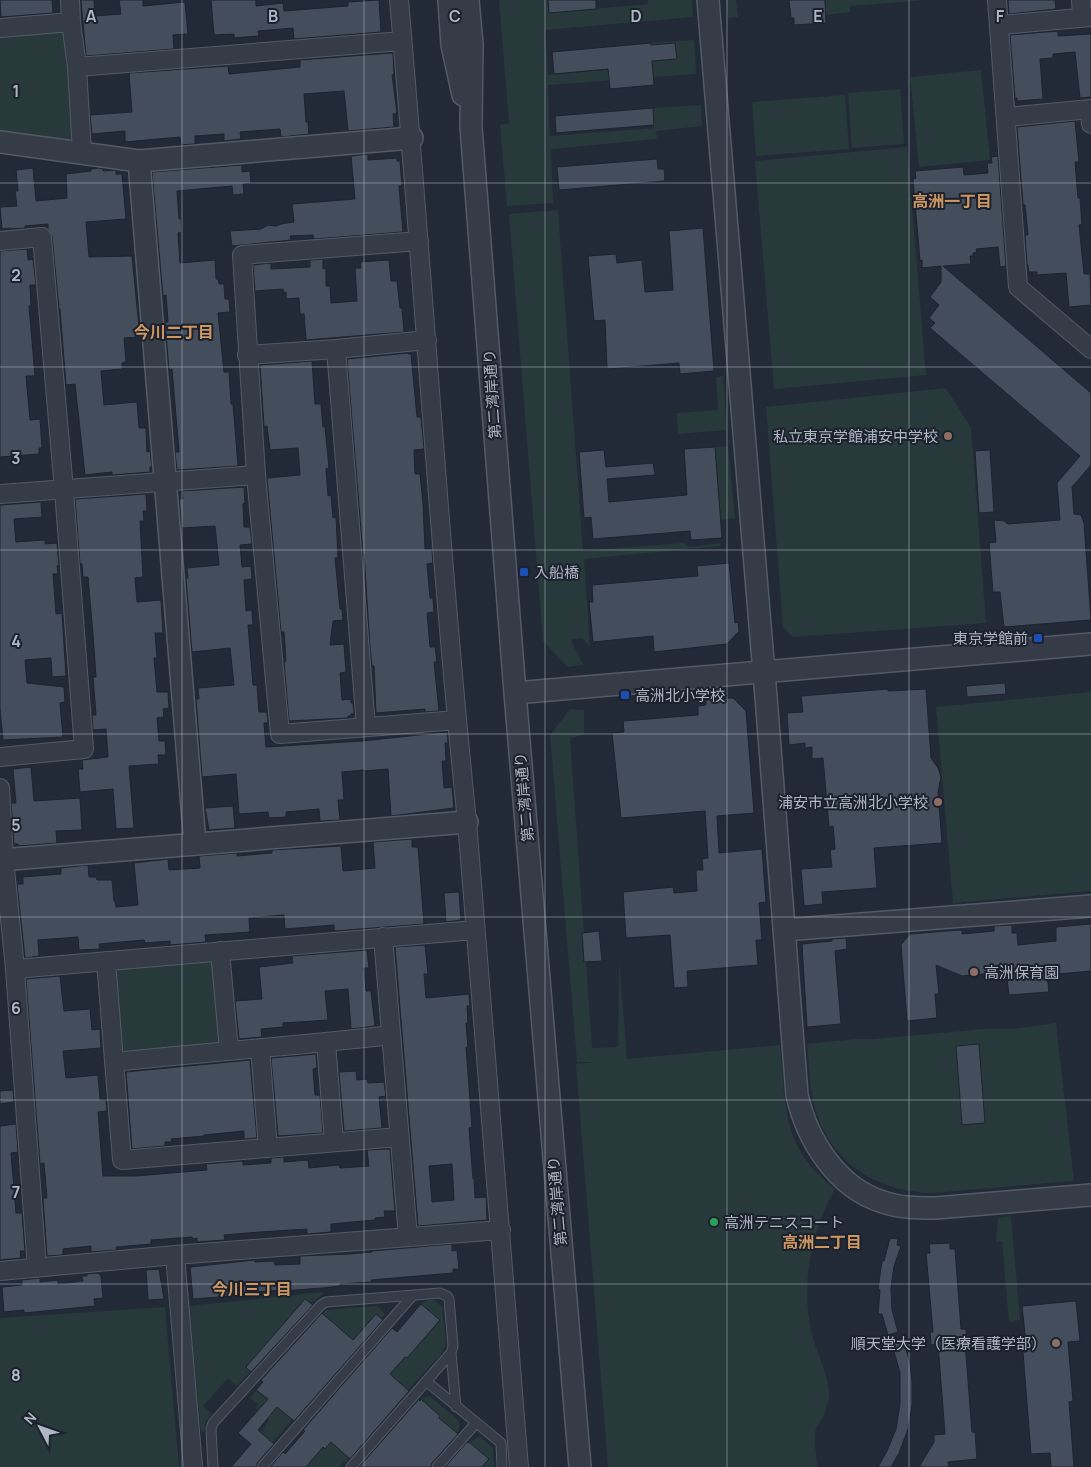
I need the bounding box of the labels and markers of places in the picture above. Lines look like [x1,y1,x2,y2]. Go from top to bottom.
place label: 私立東京学館浦安中学校 [773,426,938,447]
marker: 私立東京学館浦安中学校 [942,430,954,442]
place label: 入船橋 [534,562,579,583]
marker: 入船橋 [518,566,530,578]
place label: 東京学館前 [953,628,1028,649]
marker: 東京学館前 [1032,632,1044,644]
place label: 高洲北小学校 [635,685,725,706]
marker: 高洲北小学校 [619,689,631,701]
place label: 浦安市立高洲北小学校 [778,792,928,813]
marker: 浦安市立高洲北小学校 [932,796,944,808]
place label: 高洲保育園 [984,962,1059,983]
marker: 高洲保育園 [968,966,980,978]
place label: 高洲テニスコート [724,1212,844,1233]
marker: 高洲テニスコート [708,1216,720,1228]
place label: 順天堂大学（医療看護学部） [851,1333,1046,1354]
marker: 順天堂大学（医療看護学部） [1050,1337,1062,1349]

